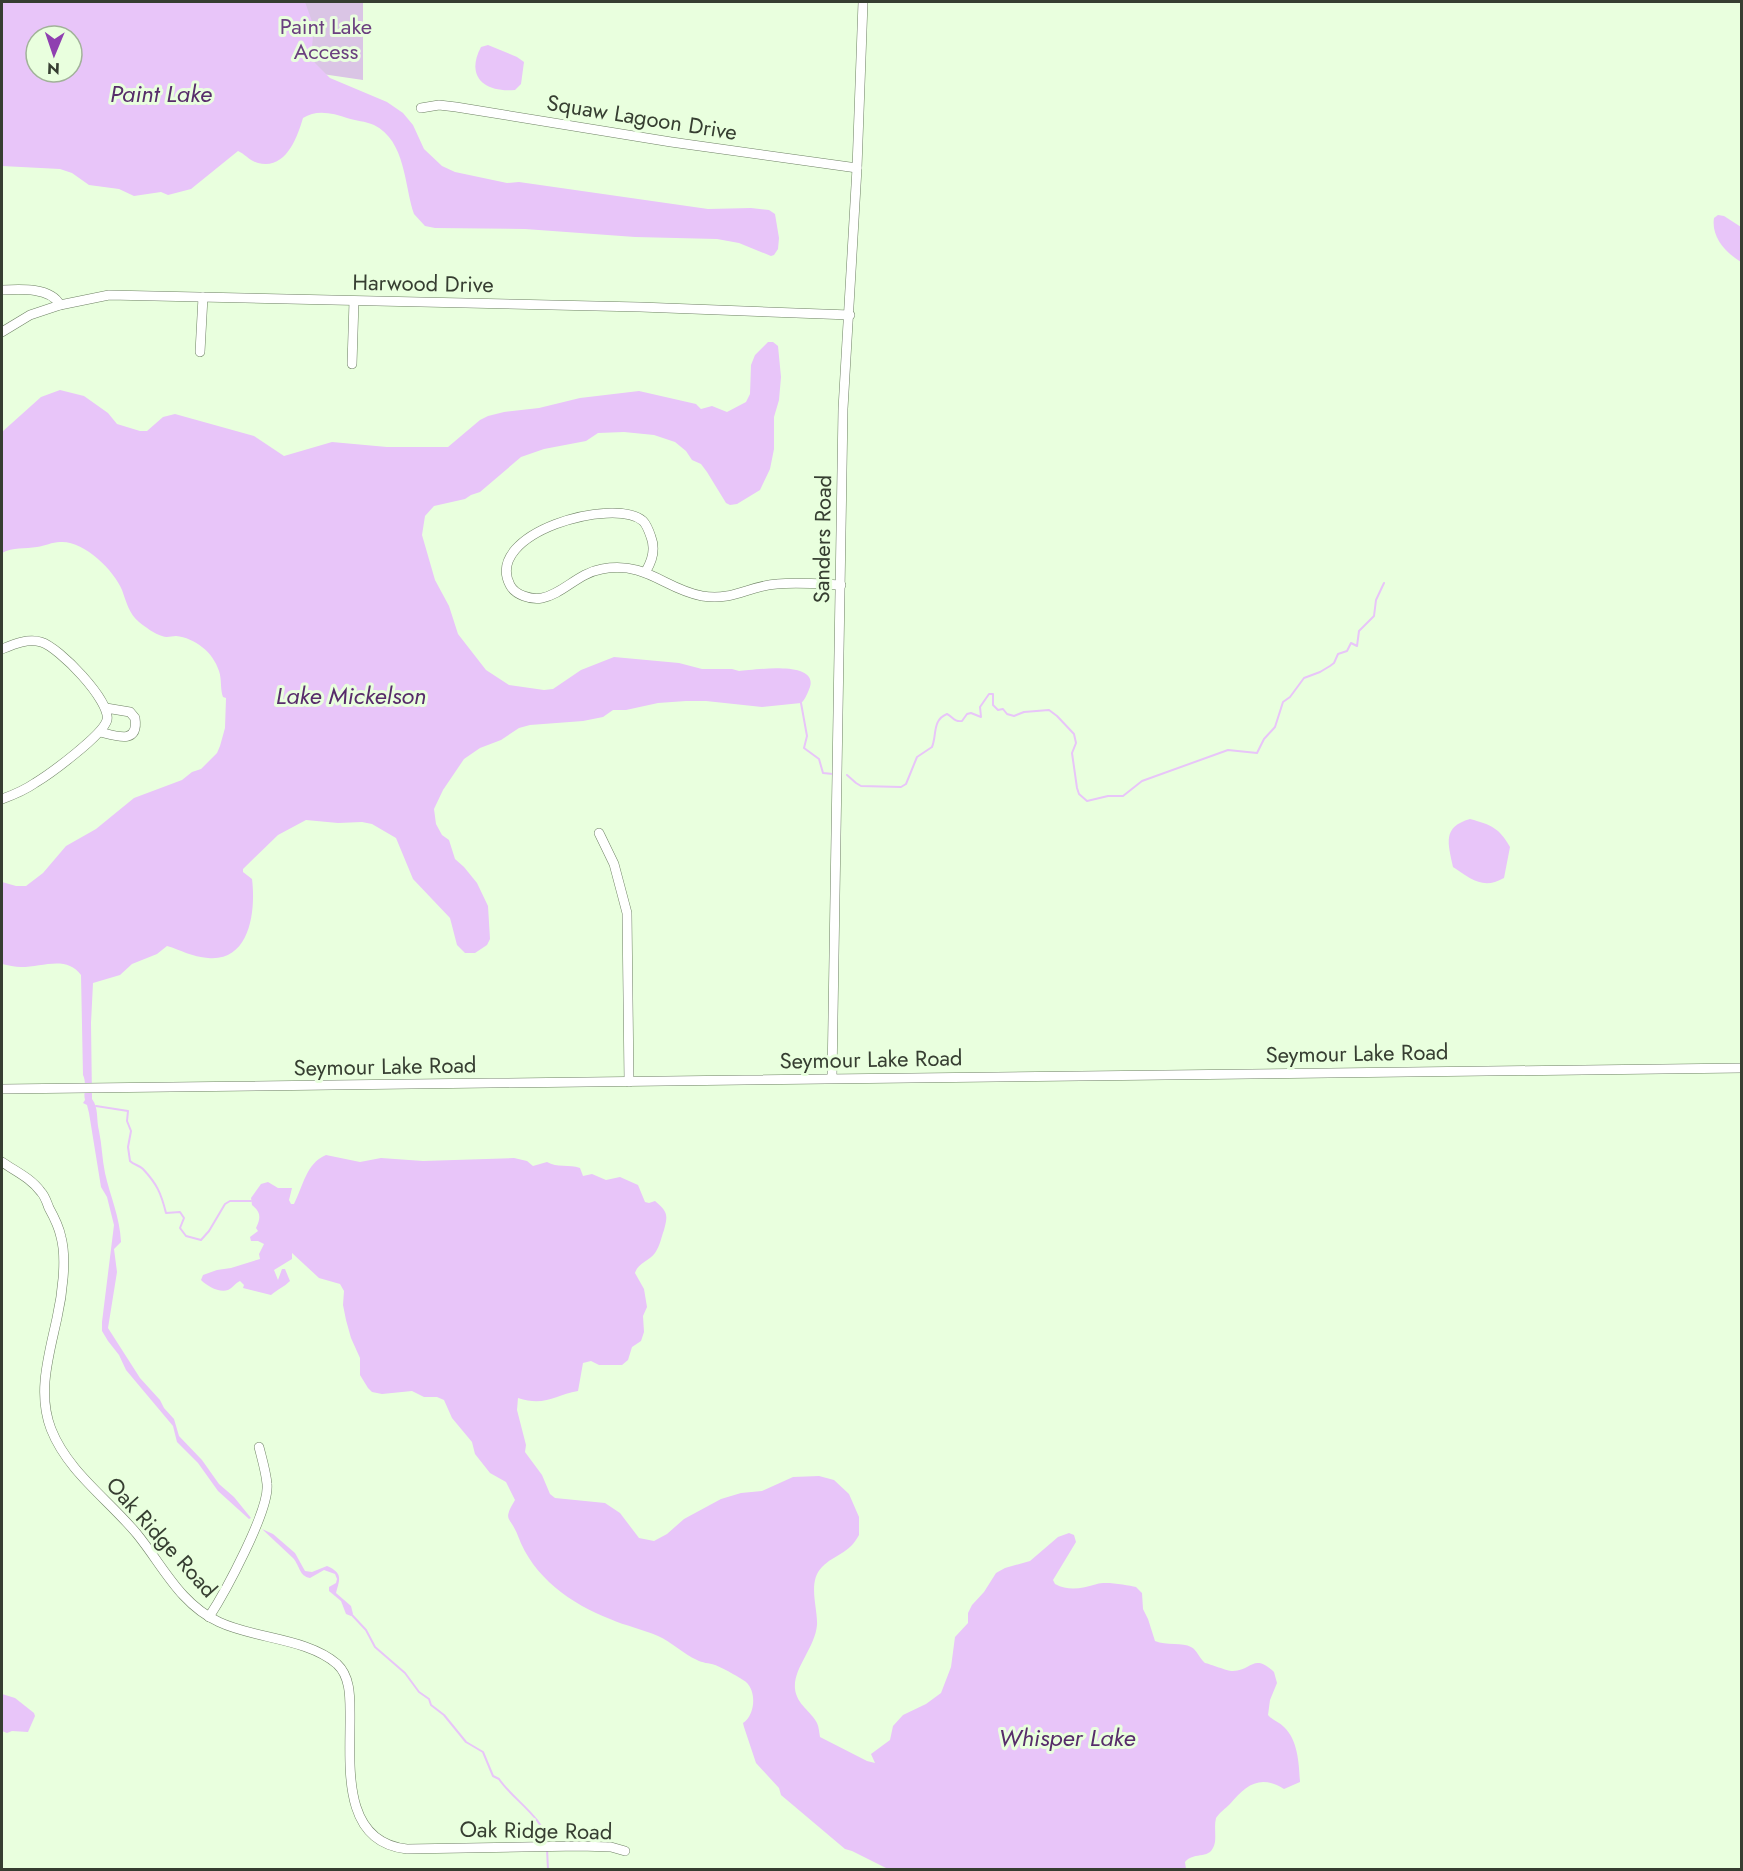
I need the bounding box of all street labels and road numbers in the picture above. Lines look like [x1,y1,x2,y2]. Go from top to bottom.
street label: Squaw Lagoon Drive [545,86,739,148]
street label: Harwood Drive [352,266,494,300]
street label: Sanders Road [805,474,839,604]
street label: Seymour Lake Road [1265,1035,1449,1071]
street label: Seymour Lake Road [779,1041,963,1077]
street label: Seymour Lake Road [293,1048,477,1084]
street label: Oak Ridge Road [99,1470,225,1604]
street label: Oak Ridge Road [459,1813,613,1847]

